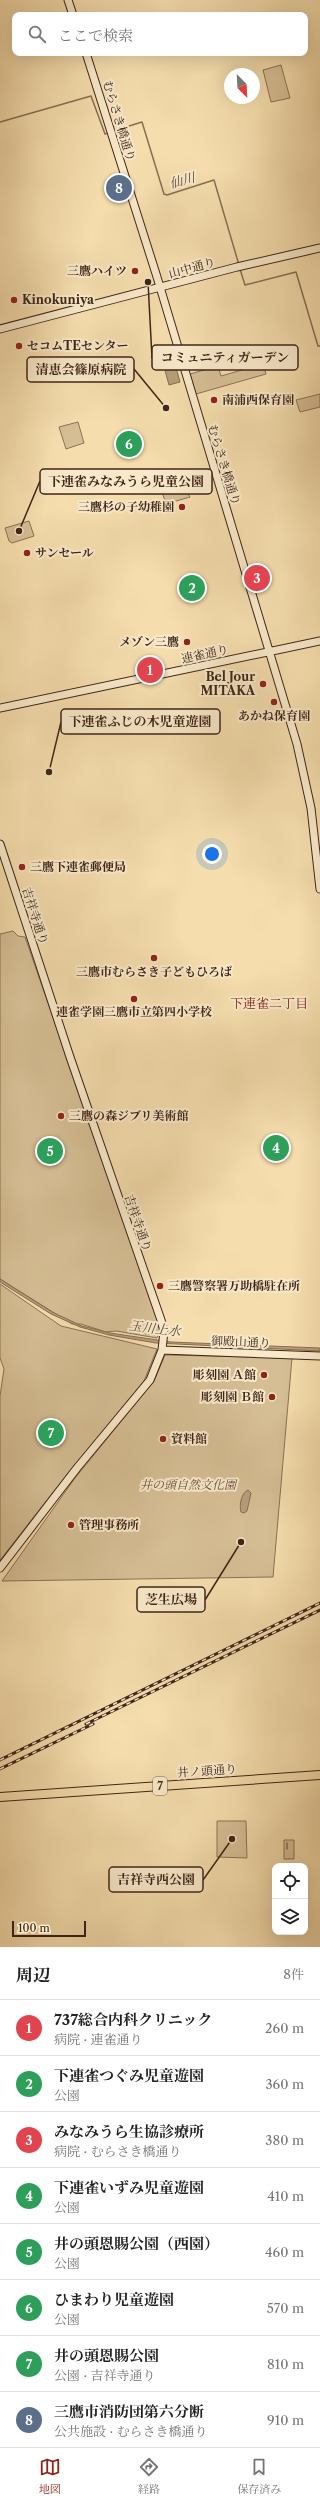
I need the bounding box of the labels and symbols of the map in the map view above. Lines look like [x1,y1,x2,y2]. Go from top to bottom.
north arrow [224,68,260,104]
street label: むらさき橋通り [100,78,139,163]
water label: 仙川 [167,168,199,191]
pin: 8 [106,173,132,203]
street label: 山中通り [167,254,217,281]
place label: 三鷹ハイツ [67,263,127,278]
marker: 三鷹ハイツ [130,266,140,276]
place label: Kinokuniya [22,292,95,307]
marker: Kinokuniya [9,295,19,305]
place label: セコムTEセンター [27,338,128,353]
marker: セコムTEセンター [14,341,24,351]
callout: コミュニティガーデン [152,345,298,370]
text: コミュニティガーデン [161,349,289,365]
callout: 清恵会篠原病院 [27,357,134,382]
text: 清恵会篠原病院 [35,361,127,377]
place label: 南浦西保育園 [222,392,294,407]
marker: 南浦西保育園 [209,395,219,405]
street label: むらさき橋通り [205,422,244,507]
pin: 6 [116,429,142,459]
callout: 下連雀みなみうら児童公園 [40,469,212,494]
text: 下連雀みなみうら児童公園 [48,473,204,489]
place label: 三鷹杉の子幼稚園 [78,499,174,514]
marker: 三鷹杉の子幼稚園 [177,502,187,512]
place label: サンセール [35,545,94,560]
marker: サンセール [22,548,32,558]
pin: 3 [244,563,270,593]
pin: 2 [179,573,205,603]
place label: メゾン三鷹 [119,634,179,649]
marker: メゾン三鷹 [182,637,192,647]
street label: 連雀通り [180,641,230,666]
pin: 1 [137,655,163,685]
place label: Bel Jour MITAKA [201,669,256,698]
marker: Bel Jour MITAKA [258,679,268,689]
marker: あかね保育園 [269,697,279,707]
place label: あかね保育園 [238,708,310,723]
callout: 下連雀ふじの木児童遊園 [61,709,220,734]
text: 下連雀ふじの木児童遊園 [68,713,212,729]
your location [202,844,222,864]
place label: 三鷹下連雀郵便局 [30,859,126,874]
marker: 三鷹下連雀郵便局 [17,862,27,872]
street label: 吉祥寺通り [19,885,52,947]
marker: 三鷹市むらさき子どもひろば [149,953,159,963]
place label: 三鷹市むらさき子どもひろば [76,964,232,979]
marker: 連雀学園三鷹市立第四小学校 [129,994,139,1004]
district label: 下連雀二丁目 [230,995,308,1011]
place label: 連雀学園三鷹市立第四小学校 [56,1004,212,1019]
place label: 三鷹の森ジブリ美術館 [69,1108,189,1123]
marker: 三鷹の森ジブリ美術館 [56,1111,66,1121]
pin: 4 [263,1133,289,1163]
pin: 5 [37,1136,63,1166]
street label: 吉祥寺通り [122,1192,155,1254]
place label: 三鷹警察署万助橋駐在所 [168,1278,300,1293]
marker: 三鷹警察署万助橋駐在所 [155,1281,165,1291]
water label: 玉川上水 [128,1317,184,1339]
street label: 御殿山通り [211,1333,271,1350]
place label: 彫刻園 Ａ館 [193,1367,256,1382]
marker: 彫刻園 Ａ館 [259,1370,269,1380]
place label: 彫刻園 Ｂ館 [201,1389,264,1404]
marker: 彫刻園 Ｂ館 [267,1392,277,1402]
pin: 7 [38,1418,64,1448]
place label: 資料館 [171,1431,207,1446]
marker: 資料館 [158,1434,168,1444]
park label: 井の頭自然文化園 [140,1477,238,1492]
place label: 管理事務所 [79,1517,139,1532]
marker: 管理事務所 [66,1520,76,1530]
callout: 芝生広場 [137,1587,205,1612]
text: 芝生広場 [145,1591,197,1607]
street label: 井ノ頭通り [177,1761,237,1780]
road number: 7 [153,1777,167,1795]
callout: 吉祥寺西公園 [109,1867,203,1892]
text: 吉祥寺西公園 [117,1871,195,1887]
scale bar [12,1919,86,1938]

